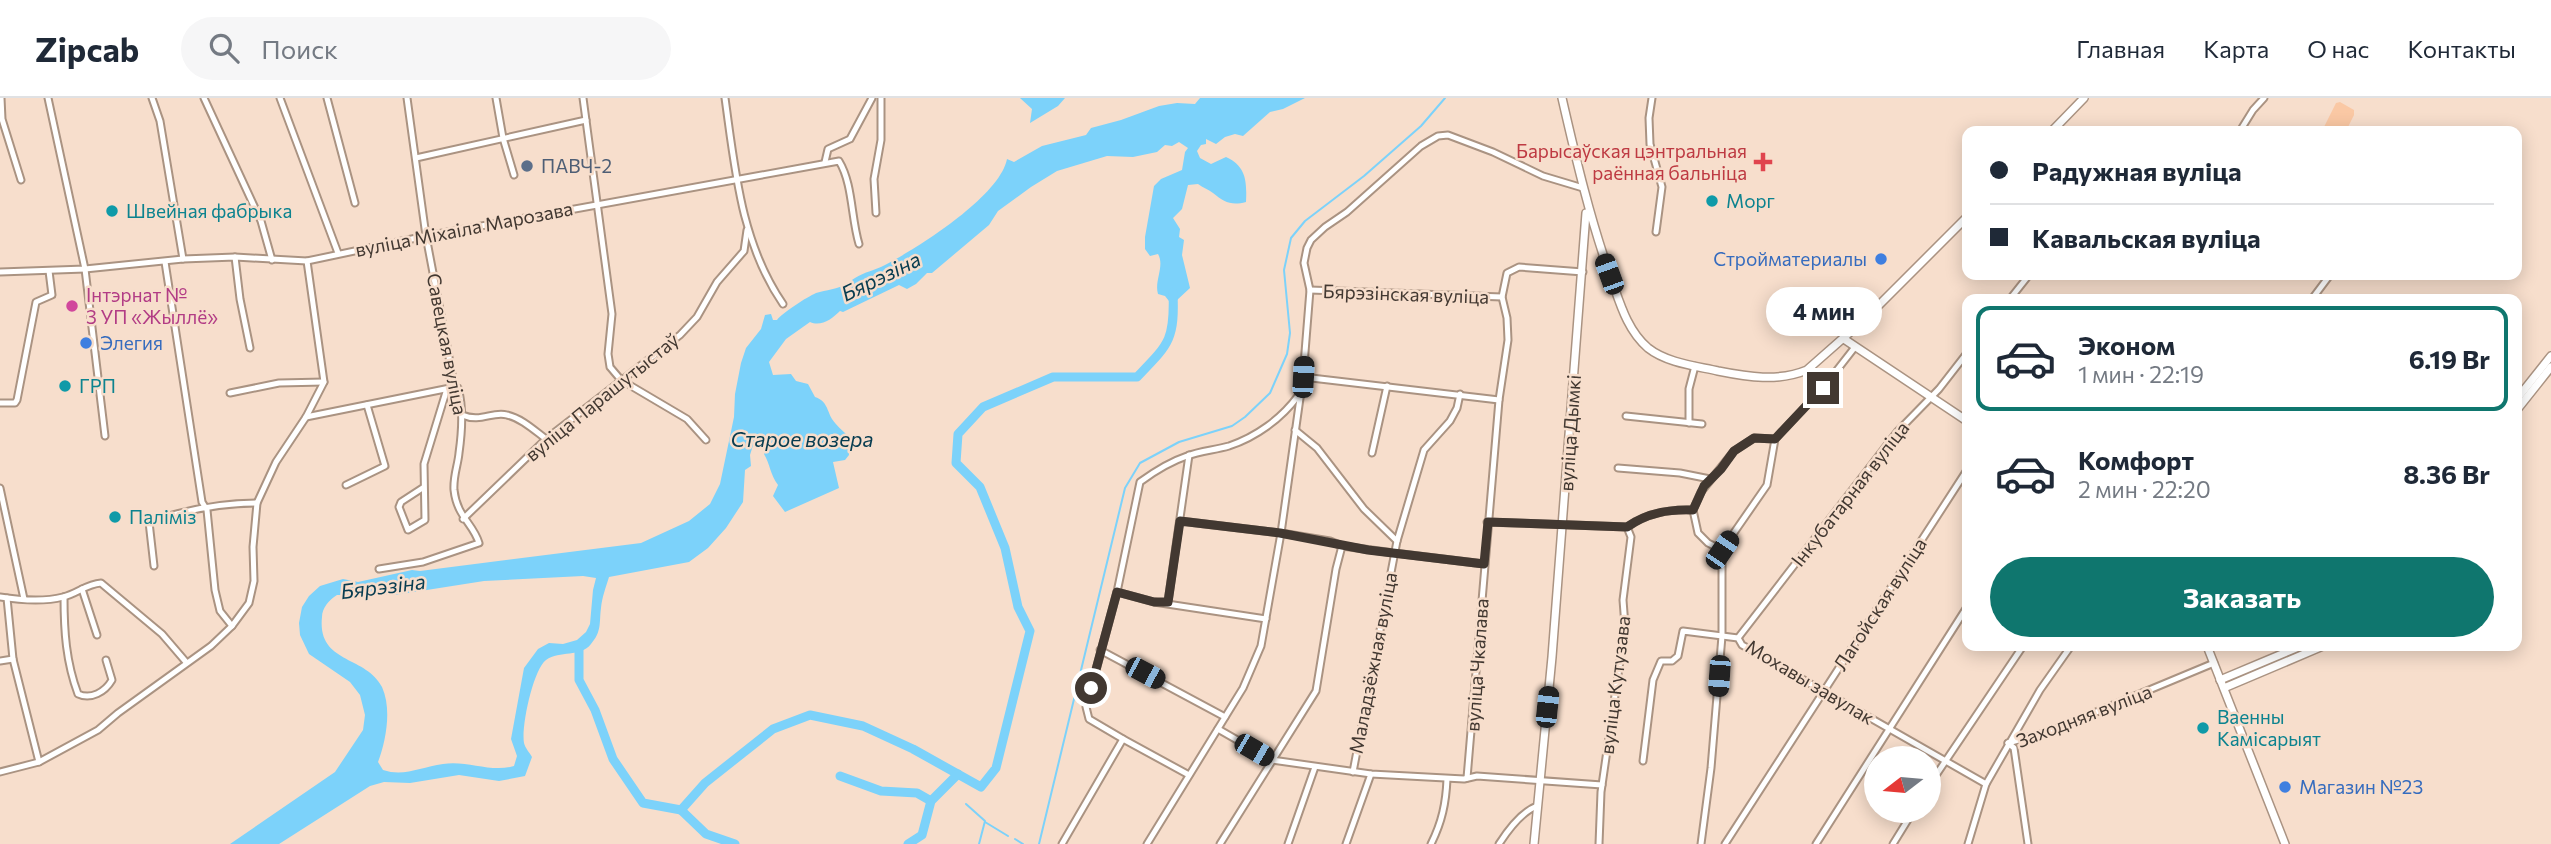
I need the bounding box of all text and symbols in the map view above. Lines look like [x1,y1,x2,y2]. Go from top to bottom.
search box [181,17,671,80]
text: Zipcab [35,28,139,69]
icon: search [205,29,243,67]
text: Поиск [261,33,338,64]
text: Главная [2076,34,2165,63]
text: Карта [2203,34,2269,63]
text: О нас [2307,34,2369,63]
text: Контакты [2407,34,2516,63]
place label: Барысаўская цэнтральная раённая бальніца [1516,139,1747,184]
marker: Барысаўская цэнтральная раённая бальніца [1753,152,1773,172]
place label: ПАВЧ-2 [541,154,612,177]
text: Радужная вуліца [2032,155,2242,186]
marker: ПАВЧ-2 [519,158,535,174]
place label: Морг [1726,189,1775,212]
marker: Морг [1704,193,1720,209]
street label: вуліца Міхаіла Марозава [353,196,575,261]
place label: Швейная фабрыка [126,199,292,222]
marker: Швейная фабрыка [104,203,120,219]
text: Кавальская вуліца [2032,222,2261,253]
water label: Бярэзіна [836,246,924,306]
place label: Стройматериалы [1713,247,1867,270]
car [1592,251,1627,297]
marker: Стройматериалы [1873,251,1889,267]
street label: Савецкая вуліца [422,271,472,417]
street label: Бярэзінская вуліца [1322,279,1490,308]
place label: Інтэрнат № 3 УП «Жыллё» [86,283,218,328]
callout: 4 мин [1765,286,1881,336]
text: 4 мин [1793,297,1855,325]
marker: Інтэрнат № 3 УП «Жыллё» [64,298,80,314]
icon: car [1994,327,2057,390]
street label: вуліца Парашутыстаў [520,328,683,466]
text: Эконом [2078,329,2175,360]
place label: Элегия [100,331,163,354]
marker: Элегия [78,335,94,351]
text: 6.19 Br [2409,343,2490,374]
car [1292,355,1315,399]
text: 1 мин · 22:19 [2078,360,2204,388]
route end [1807,372,1839,404]
place label: ГРП [79,374,116,397]
street label: вуліца Дымкі [1554,374,1585,492]
marker: ГРП [57,378,73,394]
street label: Інкубатарная вуліца [1786,417,1913,571]
water label: Старое возера [731,426,874,451]
icon: car [1994,442,2057,505]
text: Комфорт [2078,444,2194,475]
text: 8.36 Br [2403,458,2490,489]
text: 2 мин · 22:20 [2078,475,2211,503]
place label: Паліміз [129,505,197,528]
marker: Паліміз [107,509,123,525]
car [1702,527,1743,573]
street label: Лагойская вуліца [1828,533,1931,674]
button: Заказать [1990,557,2494,637]
water label: Бярэзіна [339,568,427,603]
street label: Маладзёжная вуліца [1344,570,1401,756]
street label: вуліца Чкалава [1460,598,1493,732]
street label: вуліца Кутузава [1595,614,1634,755]
street label: Мохавы завулак [1742,634,1879,729]
car [1122,654,1169,692]
car [1708,654,1731,698]
route start [1075,672,1107,704]
street label: Заходняя вуліца [2013,679,2155,752]
car [1535,685,1560,729]
place label: Ваенны Камісарыят [2217,705,2321,750]
marker: Ваенны Камісарыят [2195,720,2211,736]
car [1231,730,1278,770]
north arrow [1864,746,1941,822]
map controls [1864,746,1941,823]
place label: Магазин №23 [2299,775,2423,798]
marker: Магазин №23 [2277,779,2293,795]

